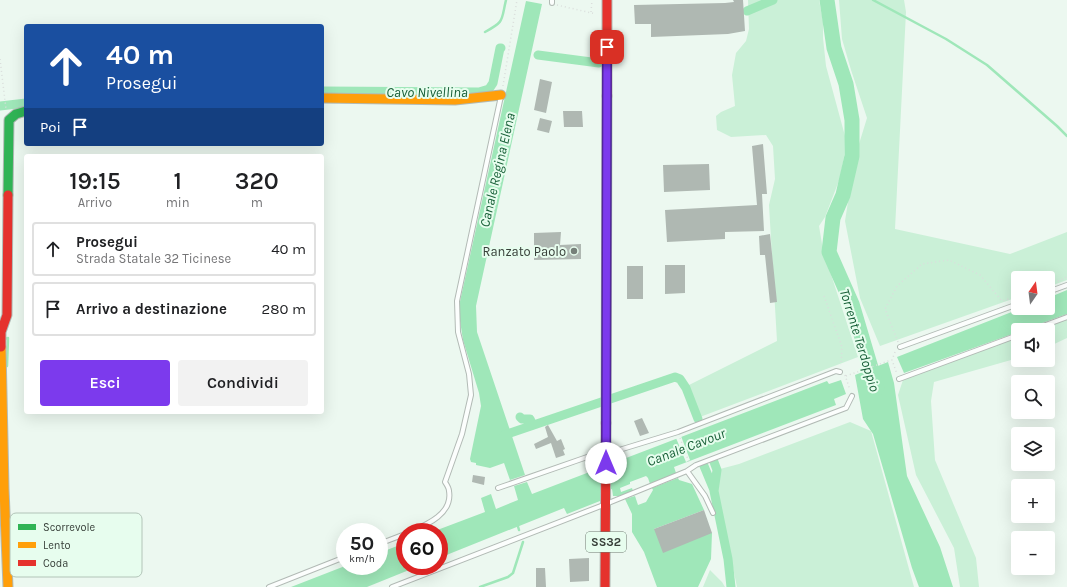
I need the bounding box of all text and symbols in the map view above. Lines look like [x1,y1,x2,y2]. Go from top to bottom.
pin [590,30,624,64]
icon: arrive [596,36,618,58]
text: 40 m [106,38,174,71]
icon: ahead [40,40,92,92]
text: Prosegui [106,72,177,94]
water label: Cavo Nivellina [386,84,468,101]
water label: Canale Regina Elena [476,111,519,229]
icon: arrive [69,116,91,138]
text: Poi [40,118,61,136]
text: 19:15 [69,167,120,195]
text: 1 [173,167,182,195]
text: 320 [235,167,279,195]
text: Arrivo [78,195,112,210]
text: min [166,195,190,210]
text: m [251,195,263,210]
text: Prosegui [76,233,138,251]
icon: ahead [42,238,64,260]
text: 40 m [271,240,306,258]
place label: Ranzato Paolo [482,244,566,259]
marker: Ranzato Paolo [569,246,579,256]
text: Strada Statale 32 Ticinese [76,251,231,266]
north arrow [1011,271,1055,315]
map controls [1011,271,1055,575]
water label: Torrente Terdoppio [836,287,883,394]
icon: arrive [42,298,64,320]
text: Arrivo a destinazione [76,300,227,318]
text: 280 m [262,300,306,318]
button: sound [1011,323,1055,367]
button: Esci [40,360,170,406]
button: Condividi [178,360,308,406]
button: search [1011,375,1055,419]
water label: Canale Cavour [644,424,729,470]
button: layers [1011,427,1055,471]
position arrow [585,442,627,484]
button: + [1011,479,1055,523]
legend [10,513,142,577]
text: Scorrevole [43,521,96,534]
speed limit sign: 60 [396,523,448,575]
button: − [1011,531,1055,575]
text: 50 [350,532,374,555]
road number: SS32 [586,532,626,552]
text: Lento [43,539,71,552]
text: km/h [349,553,375,565]
text: Coda [43,557,68,570]

